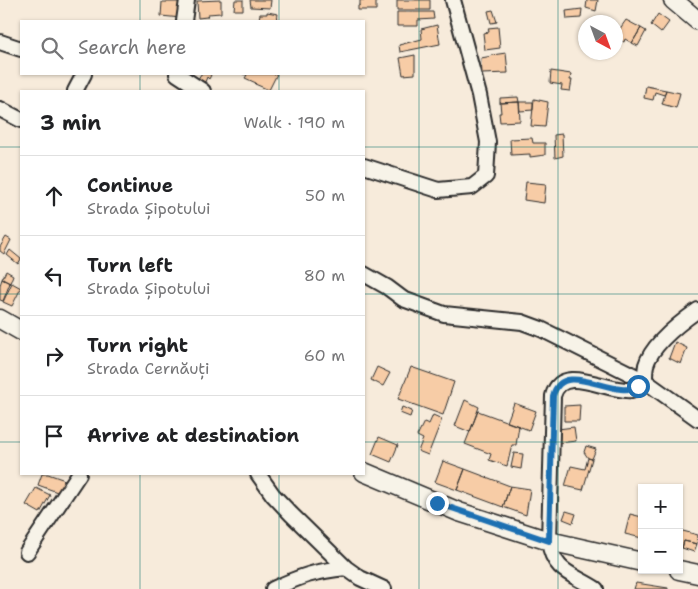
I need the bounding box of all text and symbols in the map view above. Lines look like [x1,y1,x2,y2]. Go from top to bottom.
north arrow [578,15,623,60]
search box [20,20,365,75]
icon: search [38,34,66,62]
text: Search here [78,35,187,60]
text: 3 min [40,109,101,137]
text: Walk · 190 m [243,112,345,133]
text: Continue [87,173,173,198]
icon: ahead [40,182,68,210]
text: 50 m [305,185,345,206]
text: Strada Șipotului [87,198,211,219]
text: Turn left [87,253,173,278]
icon: left [40,262,68,290]
text: 80 m [304,265,345,286]
text: Strada Șipotului [87,278,211,299]
text: Turn right [87,333,188,358]
icon: right [40,342,68,370]
text: 60 m [304,345,345,366]
text: Strada Cernăuți [87,358,210,379]
route start [627,375,650,398]
icon: arrive [40,422,68,450]
text: Arrive at destination [87,423,299,448]
map controls [638,484,683,574]
button: + [638,484,683,529]
route end [426,492,449,515]
button: − [638,529,683,574]

